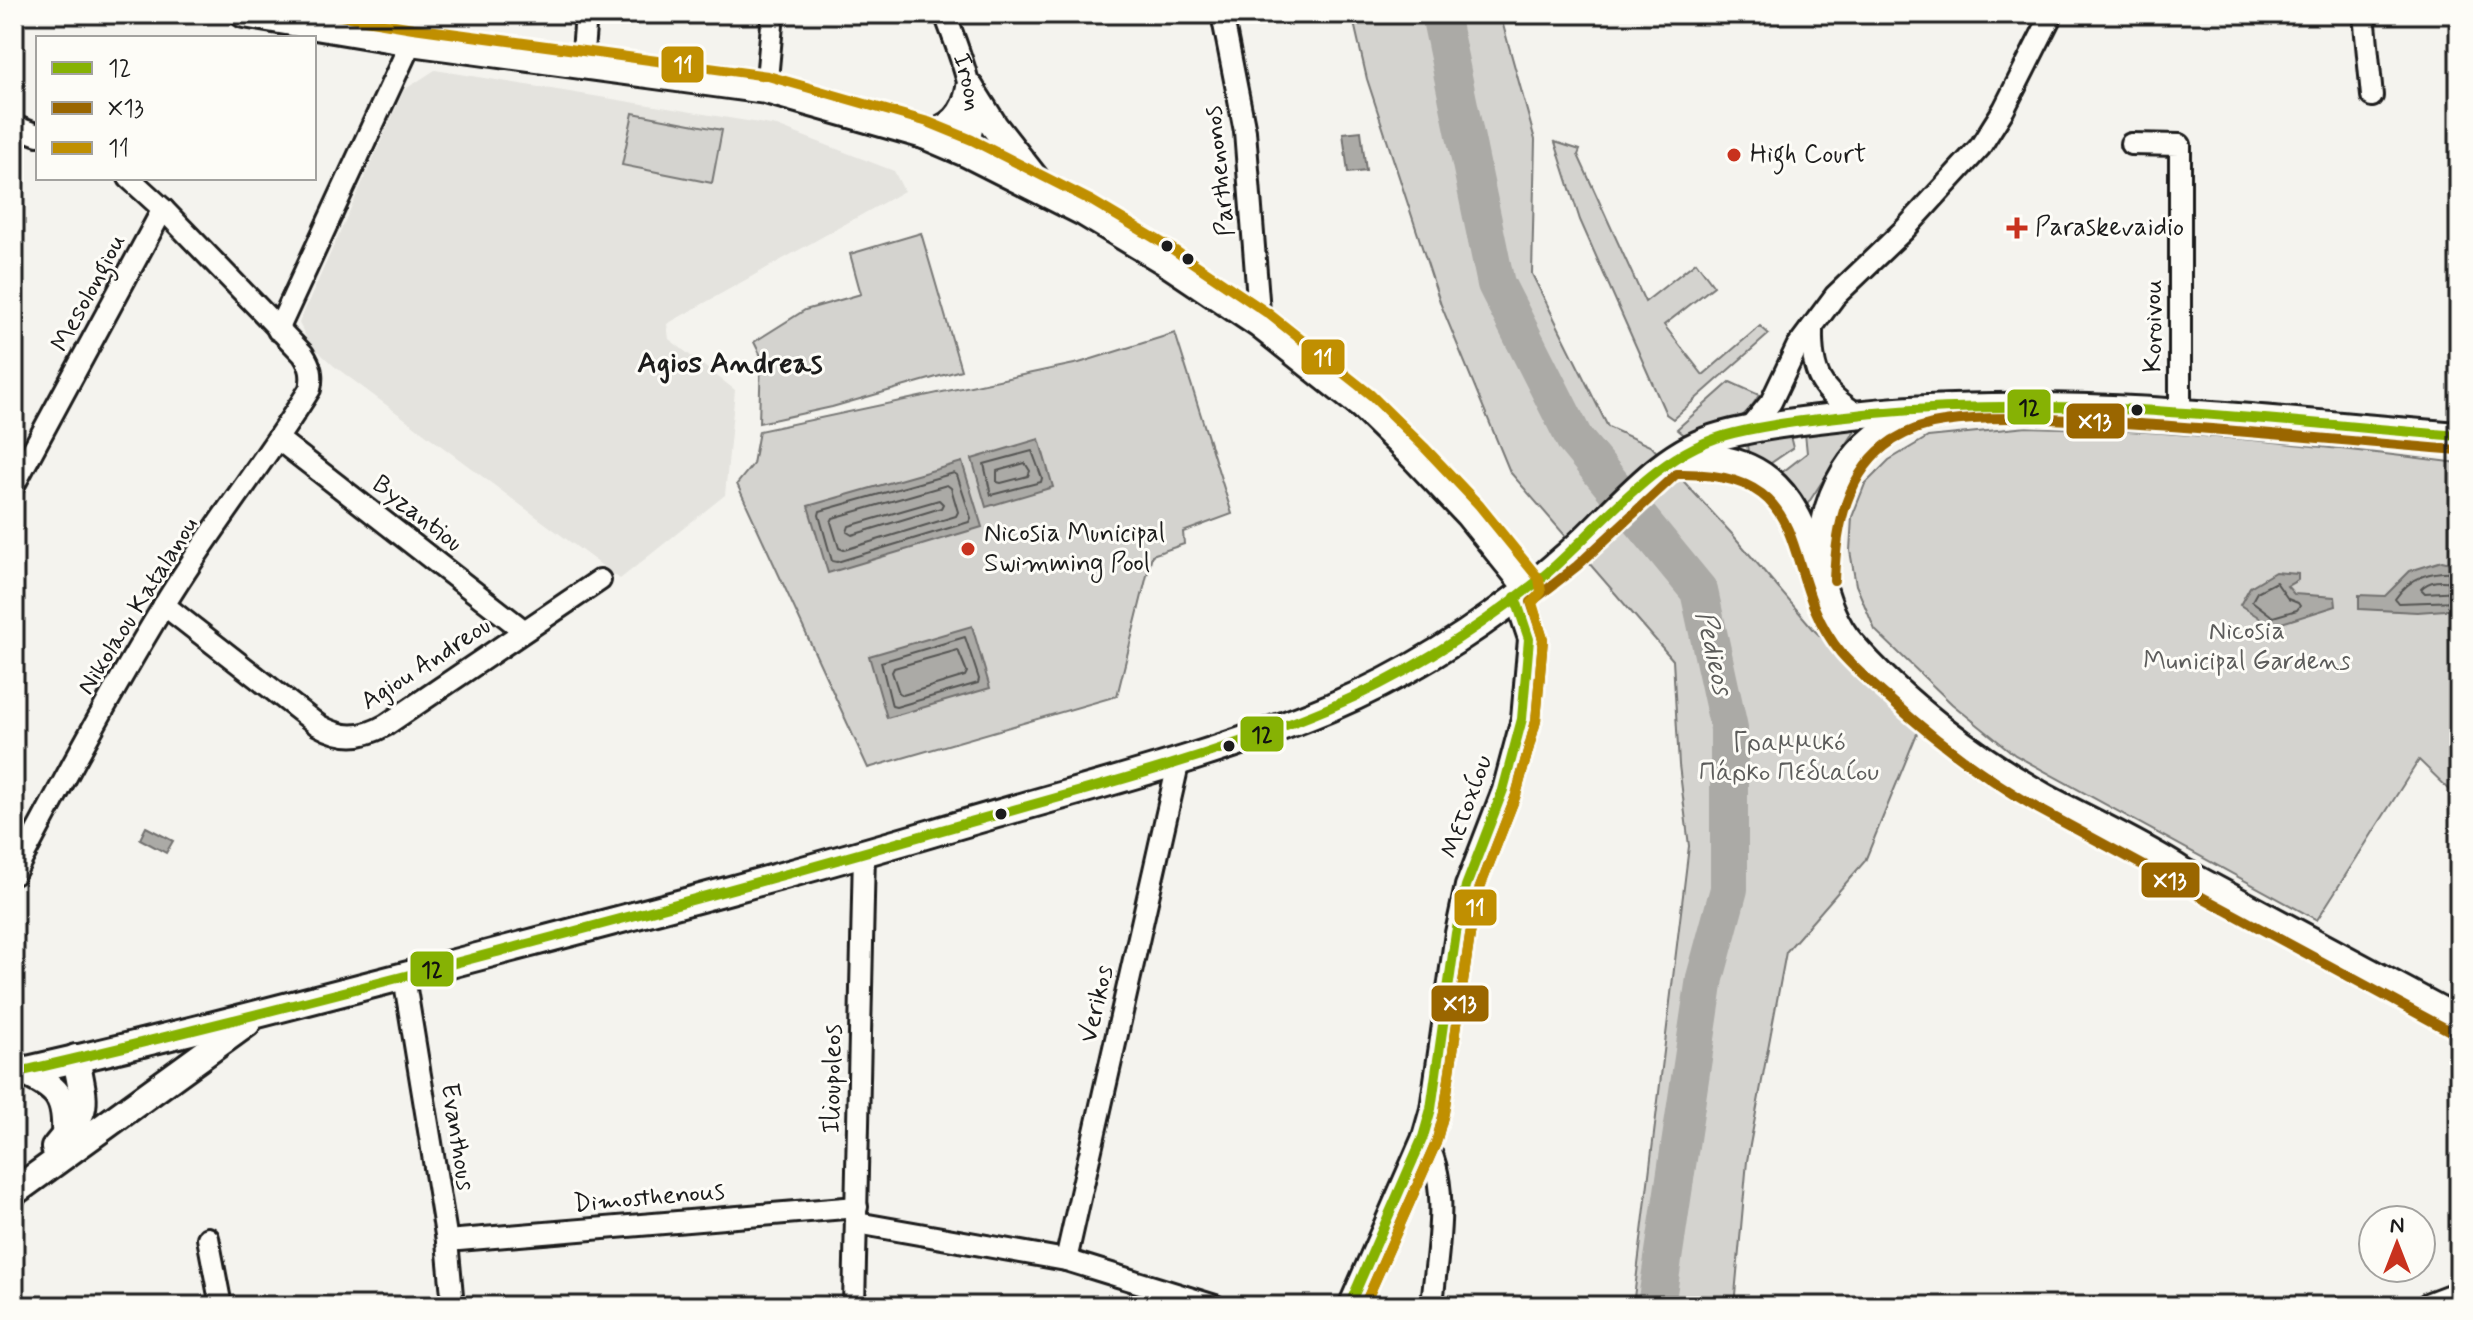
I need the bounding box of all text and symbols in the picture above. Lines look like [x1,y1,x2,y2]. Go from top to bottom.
legend [36,36,316,180]
line badge: 11 [660,45,705,84]
street label: Iroon [944,49,990,113]
text: 11 [673,52,693,80]
text: 12 [108,54,131,85]
text: X13 [108,94,144,125]
street label: Parthenonos [1196,104,1244,238]
text: 11 [108,134,129,165]
place label: High Court [1750,138,1866,175]
marker: High Court [1725,146,1743,164]
place label: Paraskevaidio [2035,211,2184,245]
marker: Paraskevaidio [2006,217,2028,239]
street label: Mesolongiou [44,228,137,359]
unlabelled marker [1159,238,1175,254]
unlabelled marker [1180,251,1196,267]
street label: Koroivou [2137,280,2171,372]
line badge: 11 [1300,338,1346,376]
district label: Agios Andreas [637,344,823,384]
text: 11 [1313,345,1333,373]
line badge: 12 [2006,388,2052,426]
text: 12 [2018,395,2040,423]
line badge: X13 [2065,402,2126,440]
unlabelled marker [2129,402,2145,418]
text: X13 [2078,409,2112,437]
street label: Byzantiou [365,468,469,560]
street label: Nikolaou Katalanou [70,511,206,701]
place label: Nicosia Municipal Swimming Pool [984,517,1165,583]
marker: Nicosia Municipal Swimming Pool [959,540,977,558]
water label: Pedieos [1685,607,1741,701]
street label: Agiou Andreou [354,609,498,719]
park label: Nicosia Municipal Gardens [2143,615,2351,679]
line badge: 12 [1239,715,1285,753]
text: 12 [1251,722,1273,750]
park label: Γραμμικό Πάρκο Πεδιαίου [1699,726,1879,790]
unlabelled marker [1221,738,1237,754]
street label: Μετοχίου [1433,751,1501,863]
unlabelled marker [993,806,1009,822]
line badge: X13 [2140,861,2201,899]
text: X13 [2153,868,2187,896]
line badge: 11 [1453,888,1498,927]
text: 11 [1465,895,1485,923]
line badge: 12 [409,950,455,988]
text: 12 [421,957,443,985]
street label: Verikos [1072,962,1122,1046]
line badge: X13 [1430,984,1490,1023]
text: X13 [1443,991,1477,1019]
street label: Ilioupoleos [815,1024,851,1134]
street label: Evanthous [432,1081,482,1193]
street label: Dimosthenous [572,1174,726,1222]
north arrow [2357,1204,2437,1284]
text: N [2390,1212,2404,1240]

